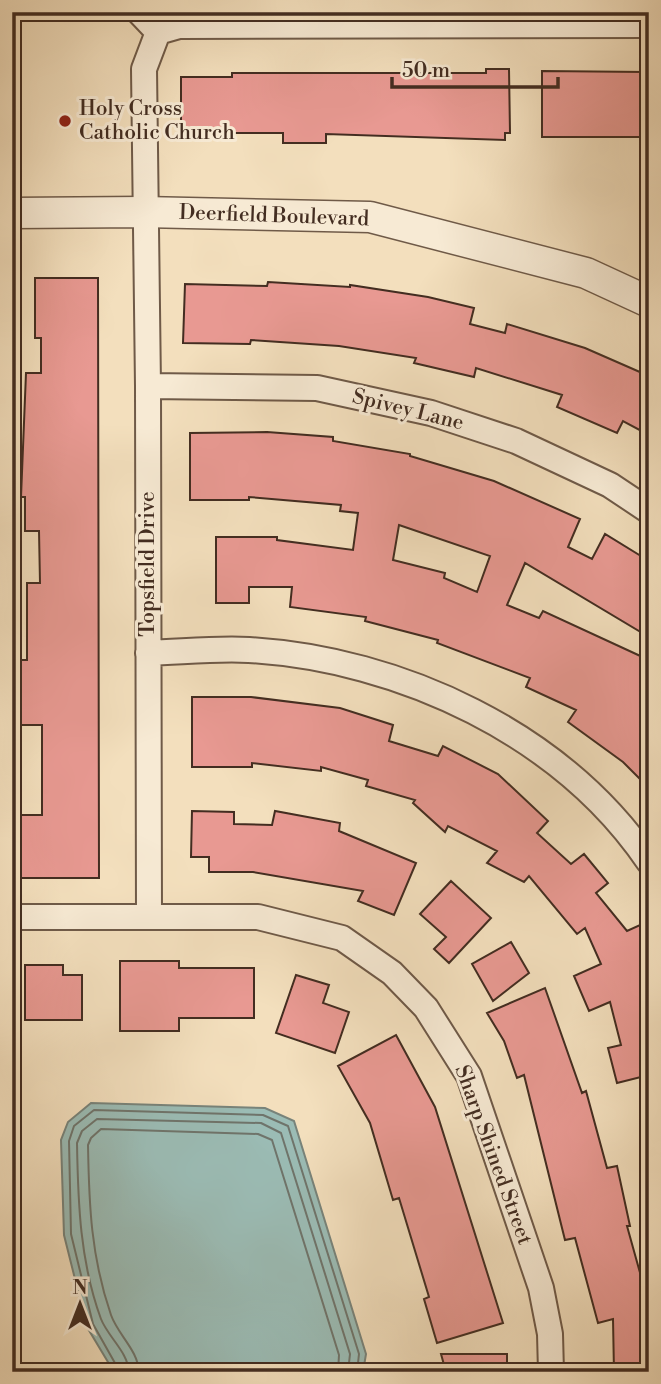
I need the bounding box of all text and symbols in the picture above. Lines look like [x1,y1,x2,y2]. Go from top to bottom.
scale bar [392,46,558,90]
text: 50 m [402,58,450,84]
place label: Holy Cross Catholic Church [79,96,235,146]
marker: Holy Cross Catholic Church [57,113,73,129]
street label: Deerfield Boulevard [179,200,370,232]
street label: Spivey Lane [350,384,466,436]
street label: Topsfield Drive [135,491,161,637]
street label: Sharp Shined Street [448,1062,538,1249]
north arrow [46,1268,116,1338]
text: N [72,1276,88,1300]

